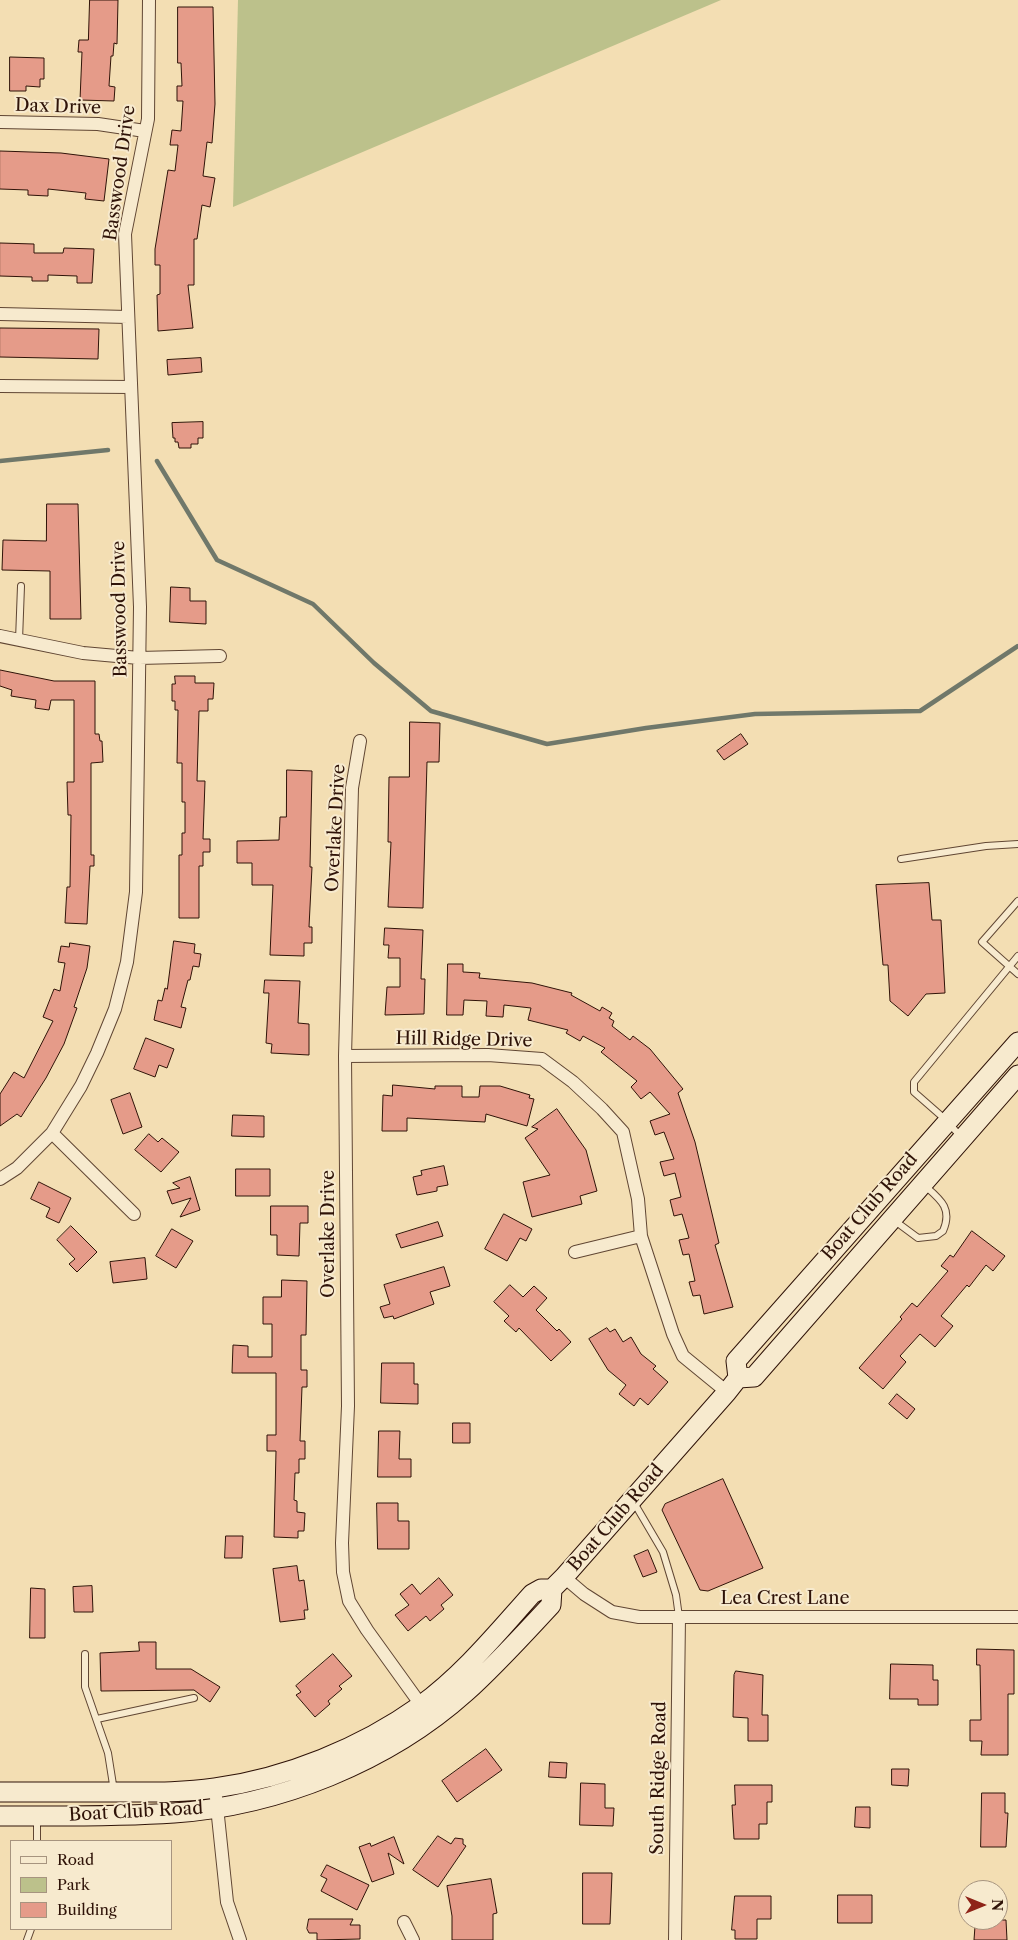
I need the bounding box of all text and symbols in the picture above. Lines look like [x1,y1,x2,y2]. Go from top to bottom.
street label: Dax Drive [15,95,101,119]
street label: Basswood Drive [100,104,140,242]
street label: Basswood Drive [108,540,132,678]
street label: Overlake Drive [322,763,350,893]
street label: Hill Ridge Drive [395,1028,533,1052]
street label: Boat Club Road [818,1149,922,1265]
street label: Overlake Drive [318,1170,340,1298]
street label: Boat Club Road [564,1460,668,1576]
street label: Lea Crest Lane [721,1588,849,1610]
street label: South Ridge Road [647,1701,671,1855]
street label: Boat Club Road [68,1798,204,1826]
legend [10,1840,172,1930]
text: Road [57,1850,94,1869]
text: Park [57,1875,90,1894]
north arrow [958,1880,1008,1930]
text: N [988,1899,1006,1911]
text: Building [57,1900,117,1919]

